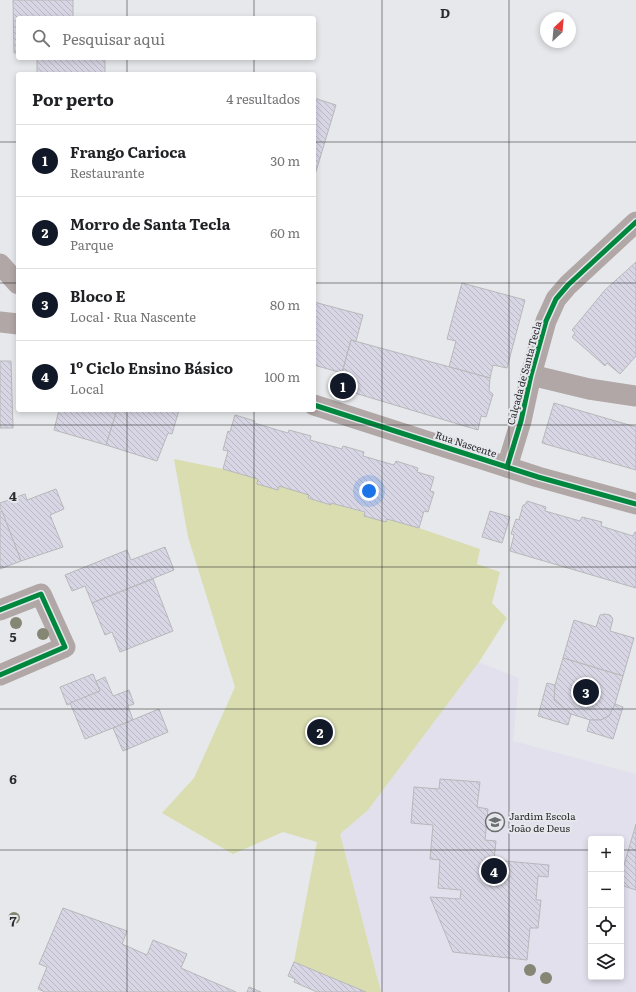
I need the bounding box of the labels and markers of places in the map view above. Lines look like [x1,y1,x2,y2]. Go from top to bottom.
pin: 1 [330,371,356,401]
pin: 3 [573,677,599,707]
pin: 2 [307,717,333,747]
place label: Jardim Escola João de Deus [509,808,576,835]
school or university icon: Jardim Escola João de Deus [484,811,506,833]
pin: 4 [481,856,507,886]

